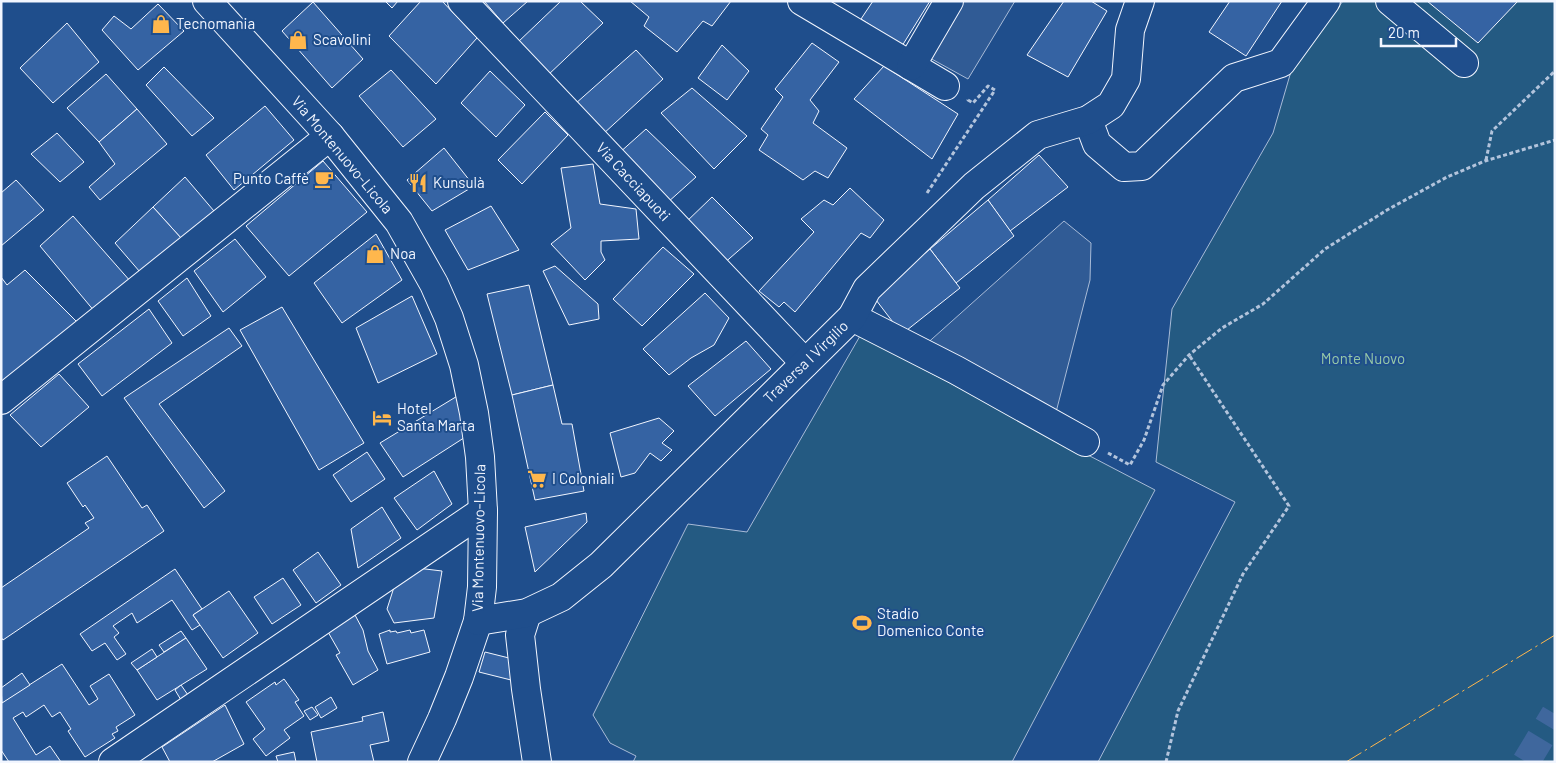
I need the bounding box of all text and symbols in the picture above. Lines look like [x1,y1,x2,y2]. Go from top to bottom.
shop icon: Tecnomania [150,13,172,35]
place label: Tecnomania [176,14,255,32]
scale bar [1381,15,1456,47]
text: 20 m [1388,23,1420,41]
shop icon: Scavolini [287,29,309,51]
place label: Scavolini [313,30,371,48]
street label: Via Montenuovo-Licola [288,92,397,217]
street label: Via Cacciapuoti [593,138,675,224]
cafe icon: Punto Caffè [313,168,335,190]
place label: Punto Caffè [233,169,309,187]
restaurant icon: Kunsulà [407,172,429,194]
place label: Kunsulà [433,173,485,191]
shop icon: Noa [364,243,386,265]
place label: Noa [390,244,416,262]
street label: Traversa I Virgilio [759,316,851,406]
park label: Monte Nuovo [1321,349,1405,367]
place label: Hotel Santa Marta [397,399,475,434]
hotel icon: Hotel Santa Marta [371,407,393,429]
street label: Via Montenuovo-Licola [468,464,488,612]
supermarket icon: I Coloniali [526,468,548,490]
place label: I Coloniali [552,469,615,487]
place label: Stadio Domenico Conte [877,604,984,639]
sports icon: Stadio Domenico Conte [851,612,873,634]

